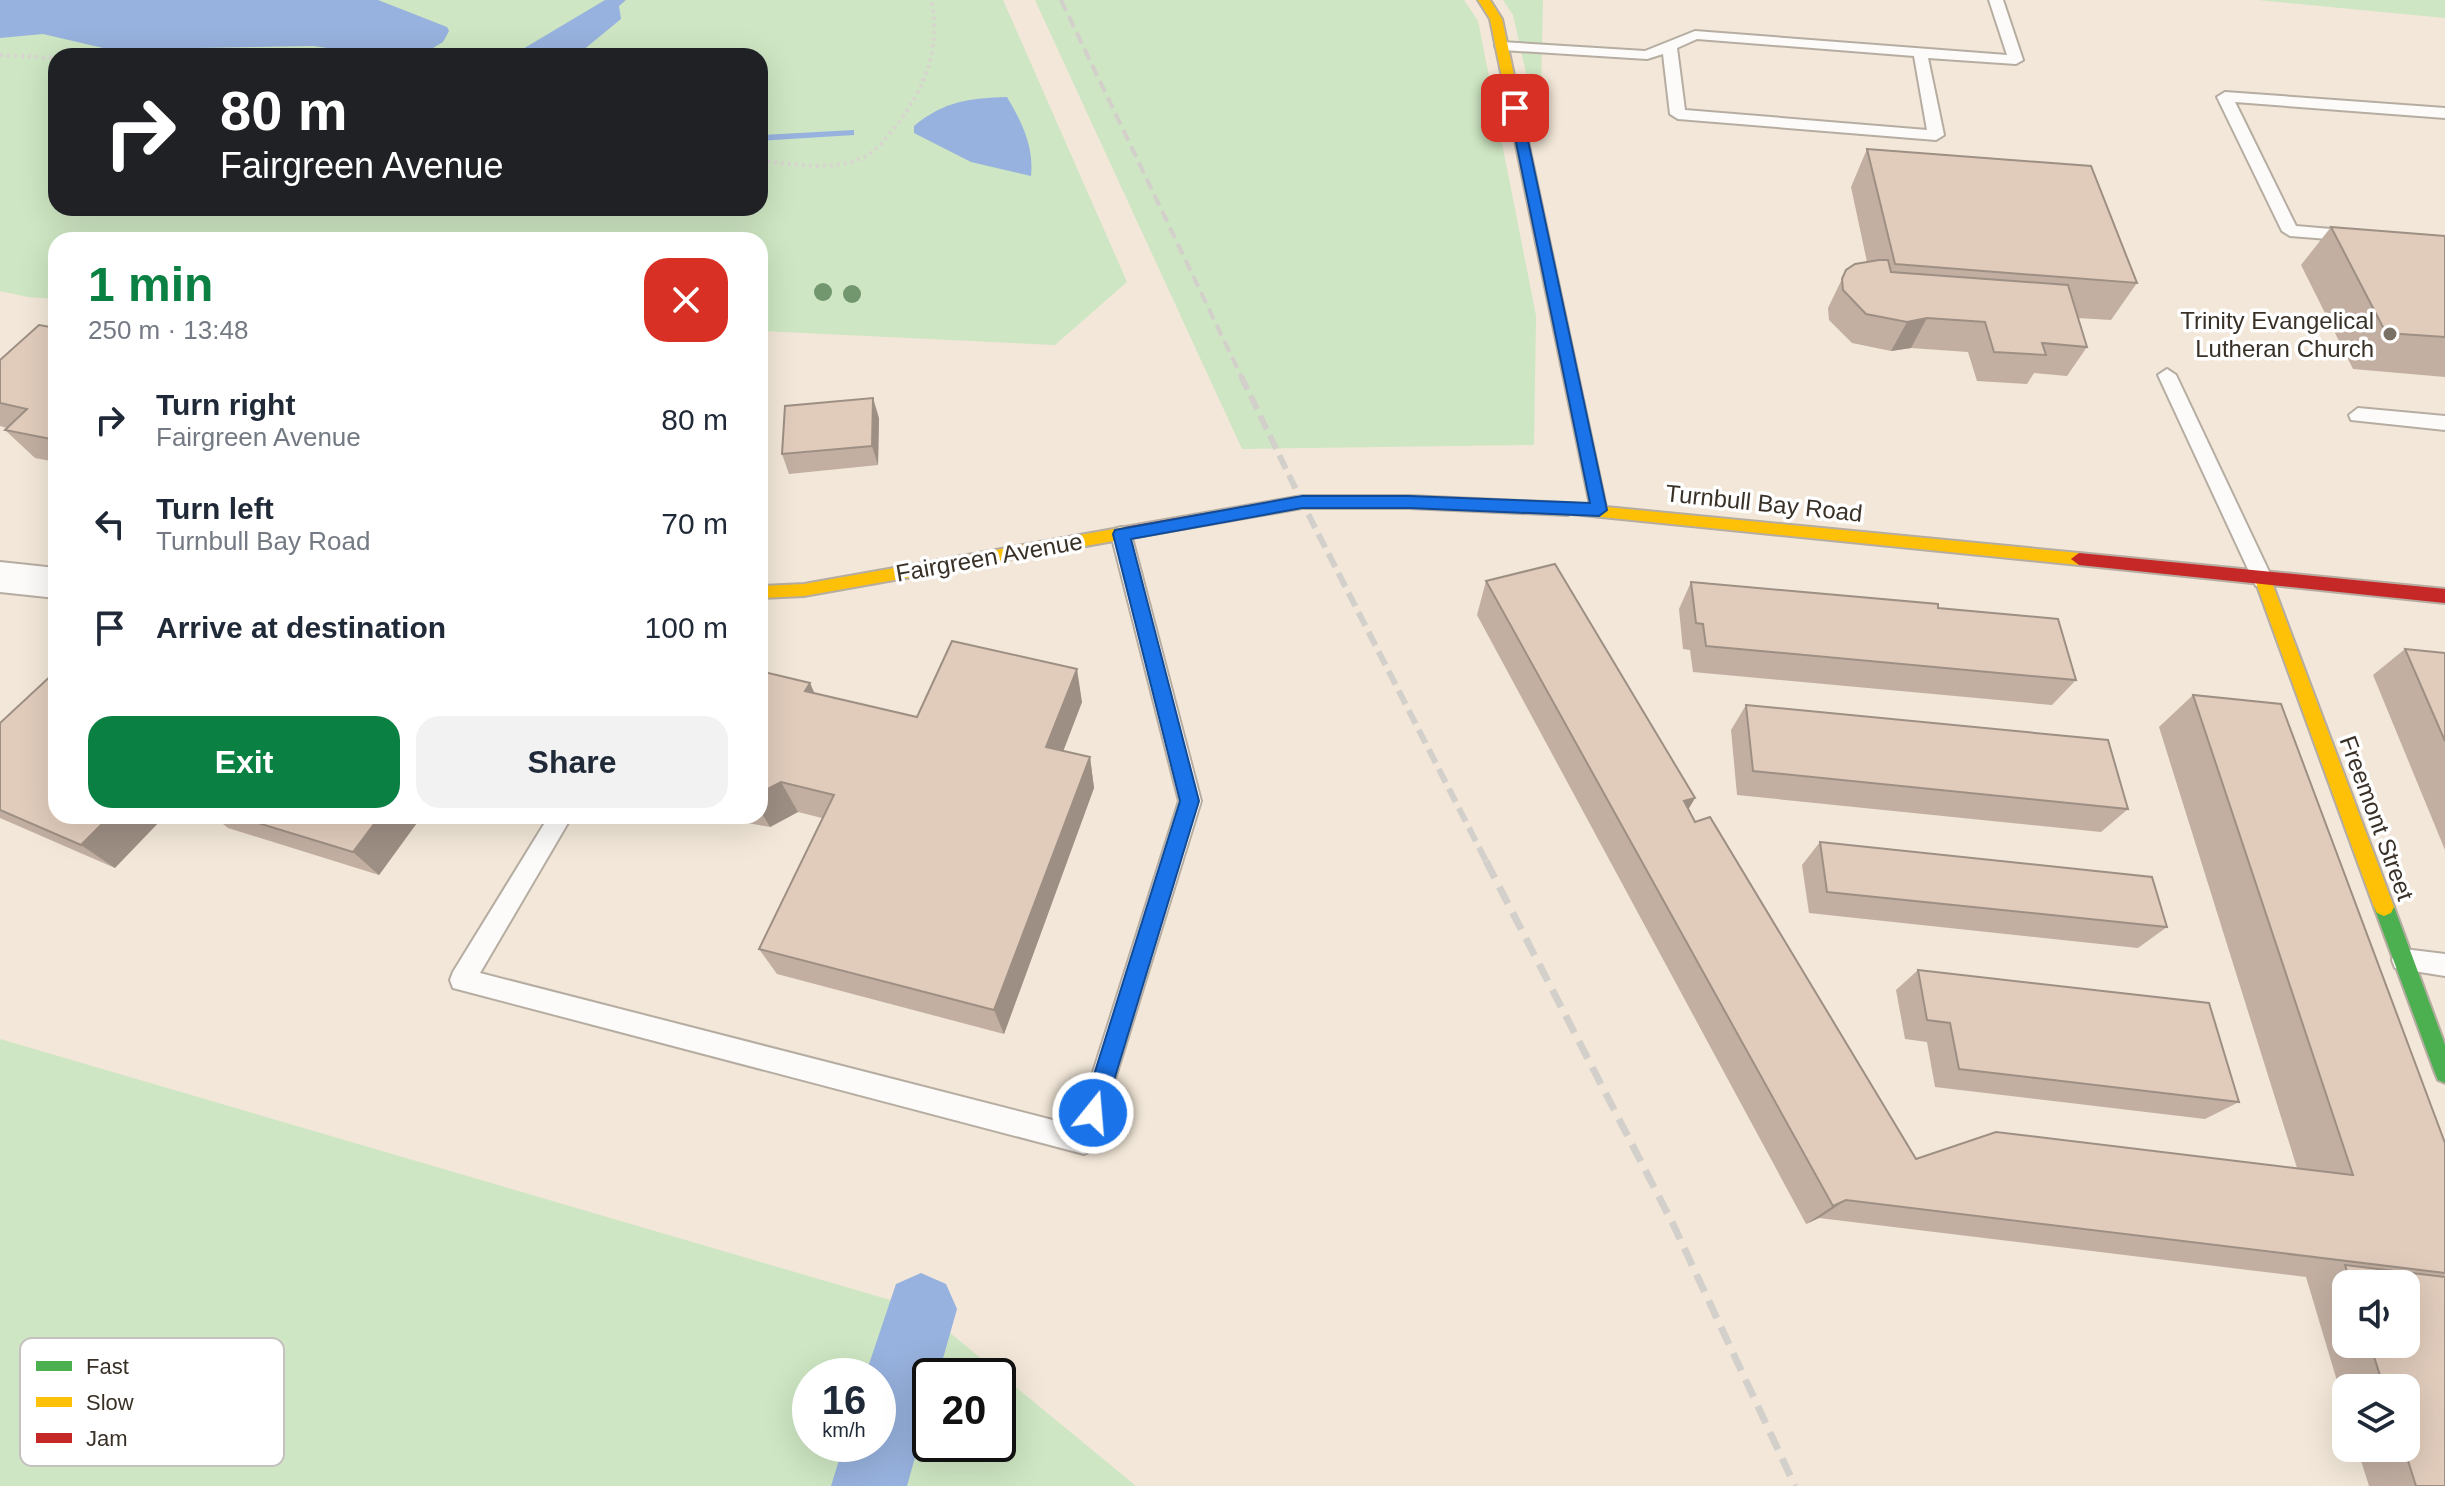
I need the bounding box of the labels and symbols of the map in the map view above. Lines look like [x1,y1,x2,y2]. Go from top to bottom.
pin [1481,74,1549,142]
place label: Trinity Evangelical Lutheran Church [2180,307,2374,362]
marker: Trinity Evangelical Lutheran Church [2381,325,2399,343]
street label: Turnbull Bay Road [1664,479,1864,527]
street label: Fairgreen Avenue [894,527,1084,587]
street label: Freemont Street [2335,732,2419,904]
position arrow [1051,1071,1135,1155]
legend [20,1338,284,1466]
text: Fast [86,1354,129,1379]
speed limit sign: 20 [912,1358,1016,1462]
text: Slow [86,1390,134,1415]
text: Jam [86,1426,128,1451]

